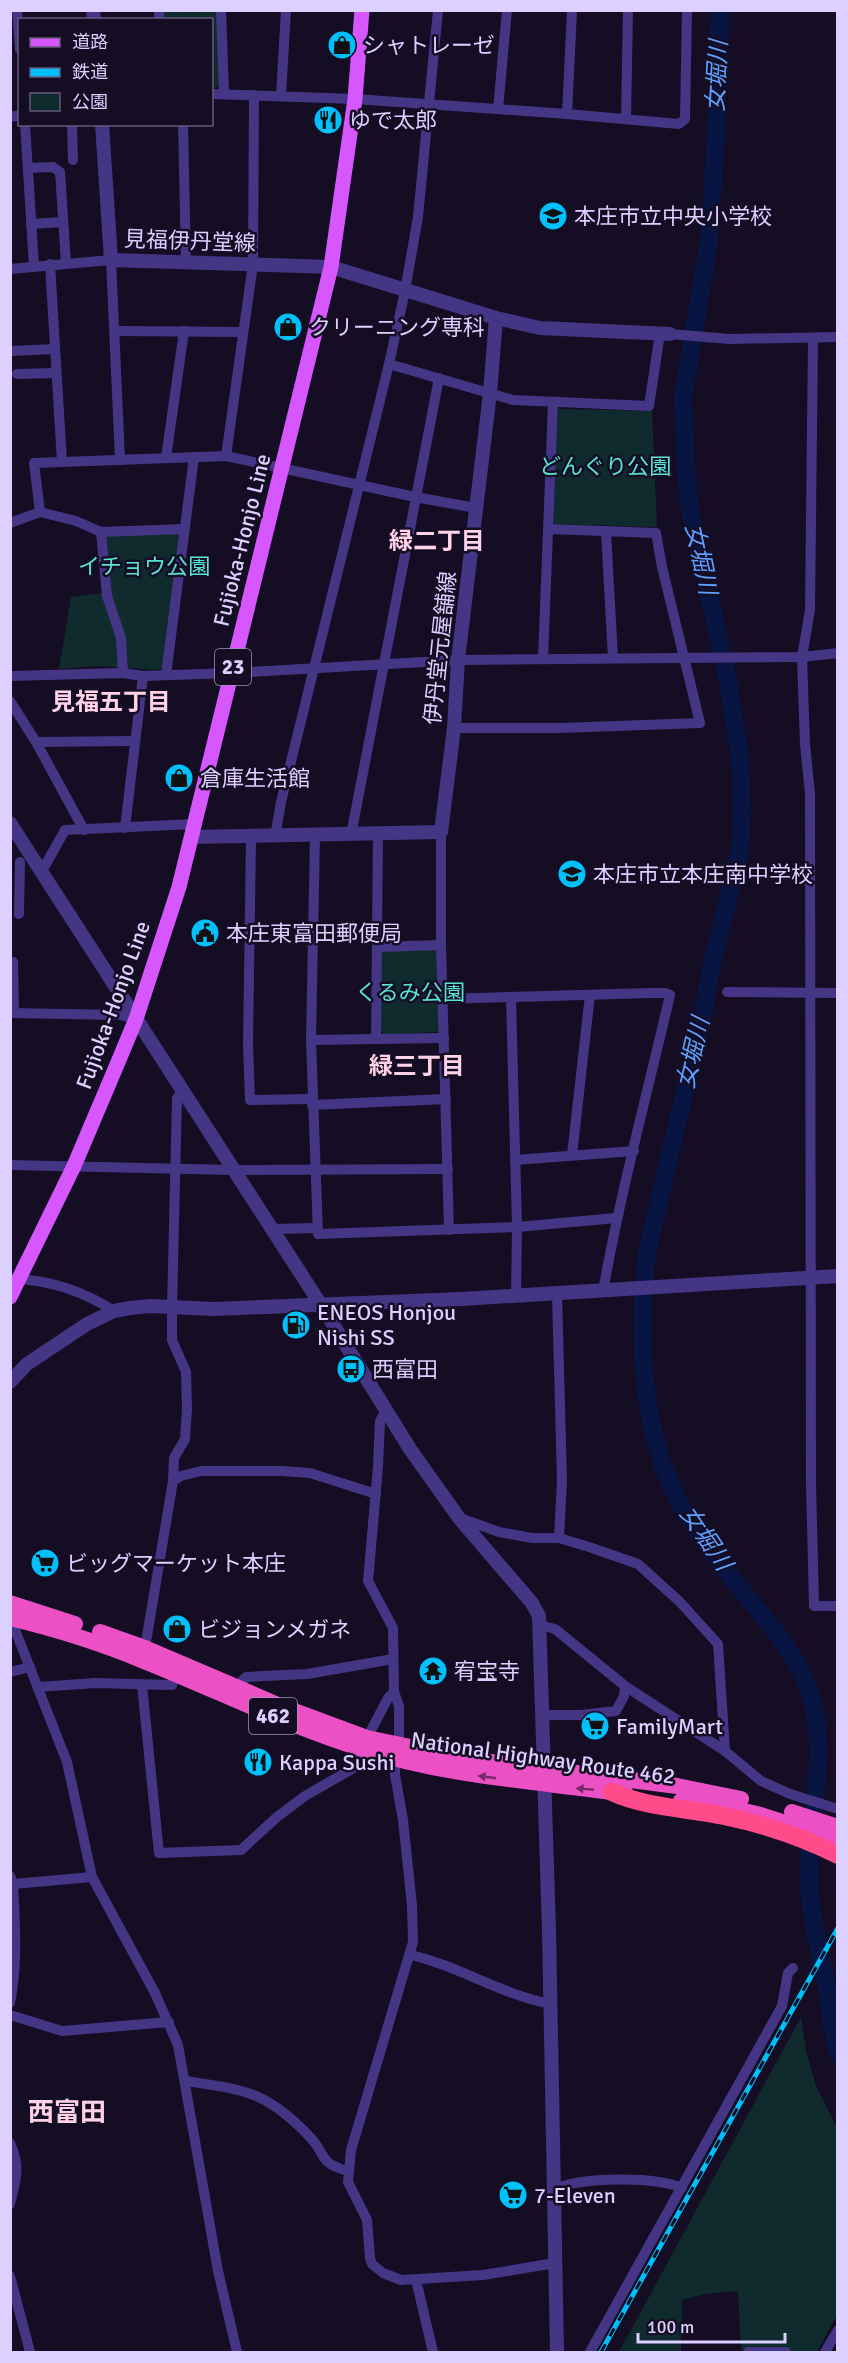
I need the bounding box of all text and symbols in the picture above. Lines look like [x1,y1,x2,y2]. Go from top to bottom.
legend [18,18,213,126]
shop icon: シャトレーゼ [326,29,358,61]
text: 道路 [72,31,108,53]
place label: シャトレーゼ [363,32,495,59]
water label: 女堀川 [700,36,734,113]
text: 鉄道 [72,61,108,83]
text: 公園 [72,91,108,113]
restaurant icon: ゆで太郎 [312,104,344,136]
place label: ゆで太郎 [349,107,437,134]
school or university icon: 本庄市立中央小学校 [537,200,569,232]
place label: 本庄市立中央小学校 [574,203,772,230]
street label: 見福伊丹堂線 [124,225,256,257]
shop icon: クリーニング専科 [272,311,304,343]
place label: クリーニング専科 [309,314,485,341]
street label: Fujioka-Honjo Line [207,451,277,629]
park label: どんぐり公園 [539,453,671,480]
water label: 女堀川 [679,521,724,600]
district label: 緑二丁目 [389,526,485,556]
park label: イチョウ公園 [78,553,210,580]
street label: 伊丹堂元屋舗線 [419,570,461,726]
road number: 23 [215,649,251,685]
district label: 見福五丁目 [51,687,171,717]
shop icon: 倉庫生活館 [163,762,195,794]
place label: 倉庫生活館 [200,765,310,792]
school or university icon: 本庄市立本庄南中学校 [556,858,588,890]
place label: 本庄市立本庄南中学校 [593,861,813,888]
street label: Fujioka-Honjo Line [70,917,156,1093]
public building icon: 本庄東富田郵便局 [189,917,221,949]
place label: 本庄東富田郵便局 [226,920,402,947]
park label: くるみ公園 [355,979,465,1006]
water label: 女堀川 [670,1012,716,1091]
district label: 緑三丁目 [369,1051,465,1081]
place label: ENEOS Honjou Nishi SS [317,1299,456,1351]
fuel station icon: ENEOS Honjou Nishi SS [280,1309,312,1341]
bus stop icon: 西富田 [335,1353,367,1385]
place label: 西富田 [372,1356,438,1383]
water label: 女堀川 [673,1500,740,1579]
supermarket icon: ビッグマーケット本庄 [29,1547,61,1579]
place label: ビッグマーケット本庄 [66,1550,286,1577]
shop icon: ビジョンメガネ [161,1613,193,1645]
place label: ビジョンメガネ [198,1616,351,1643]
temple icon: 宥宝寺 [417,1655,449,1687]
place label: 宥宝寺 [454,1658,520,1685]
road number: 462 [249,1698,297,1734]
supermarket icon: FamilyMart [579,1710,611,1742]
place label: FamilyMart [616,1713,723,1740]
street label: National Highway Route 462 [409,1726,677,1790]
restaurant icon: Kappa Sushi [242,1746,274,1778]
place label: Kappa Sushi [279,1749,394,1776]
one-way arrow [477,1772,496,1781]
one-way arrow [575,1784,594,1794]
district label: 西富田 [28,2097,106,2129]
supermarket icon: 7-Eleven [497,2179,529,2211]
place label: 7-Eleven [534,2182,616,2209]
scale bar [638,2306,785,2344]
text: 100 m [647,2316,694,2338]

